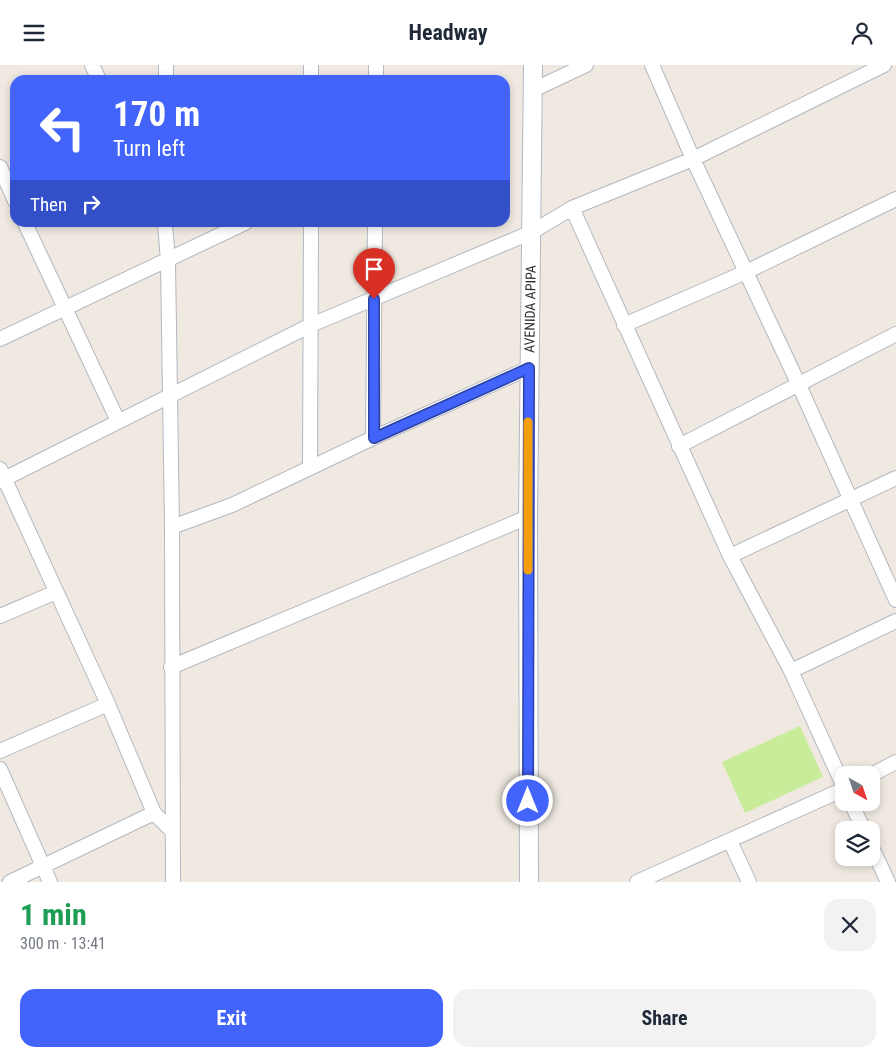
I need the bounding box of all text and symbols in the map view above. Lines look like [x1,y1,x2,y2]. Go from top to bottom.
icon: menu [20,19,48,47]
icon: person [848,19,876,47]
text: Headway [408,20,488,45]
text: 170 m [113,94,200,135]
icon: left [30,95,95,160]
text: Turn left [113,136,185,161]
icon: right [77,190,105,218]
text: Then [30,193,67,216]
pin [353,248,395,299]
icon: arrive [360,255,388,283]
street label: AVENIDA APIPA [521,265,539,353]
north arrow [835,766,880,811]
map controls [835,766,880,866]
position arrow [501,774,553,826]
button: layers [835,821,880,866]
text: 1 min [20,897,87,932]
button: close [824,899,876,951]
text: 300 m · 13:41 [20,934,106,953]
button: Exit [20,989,443,1047]
button: Share [453,989,876,1047]

